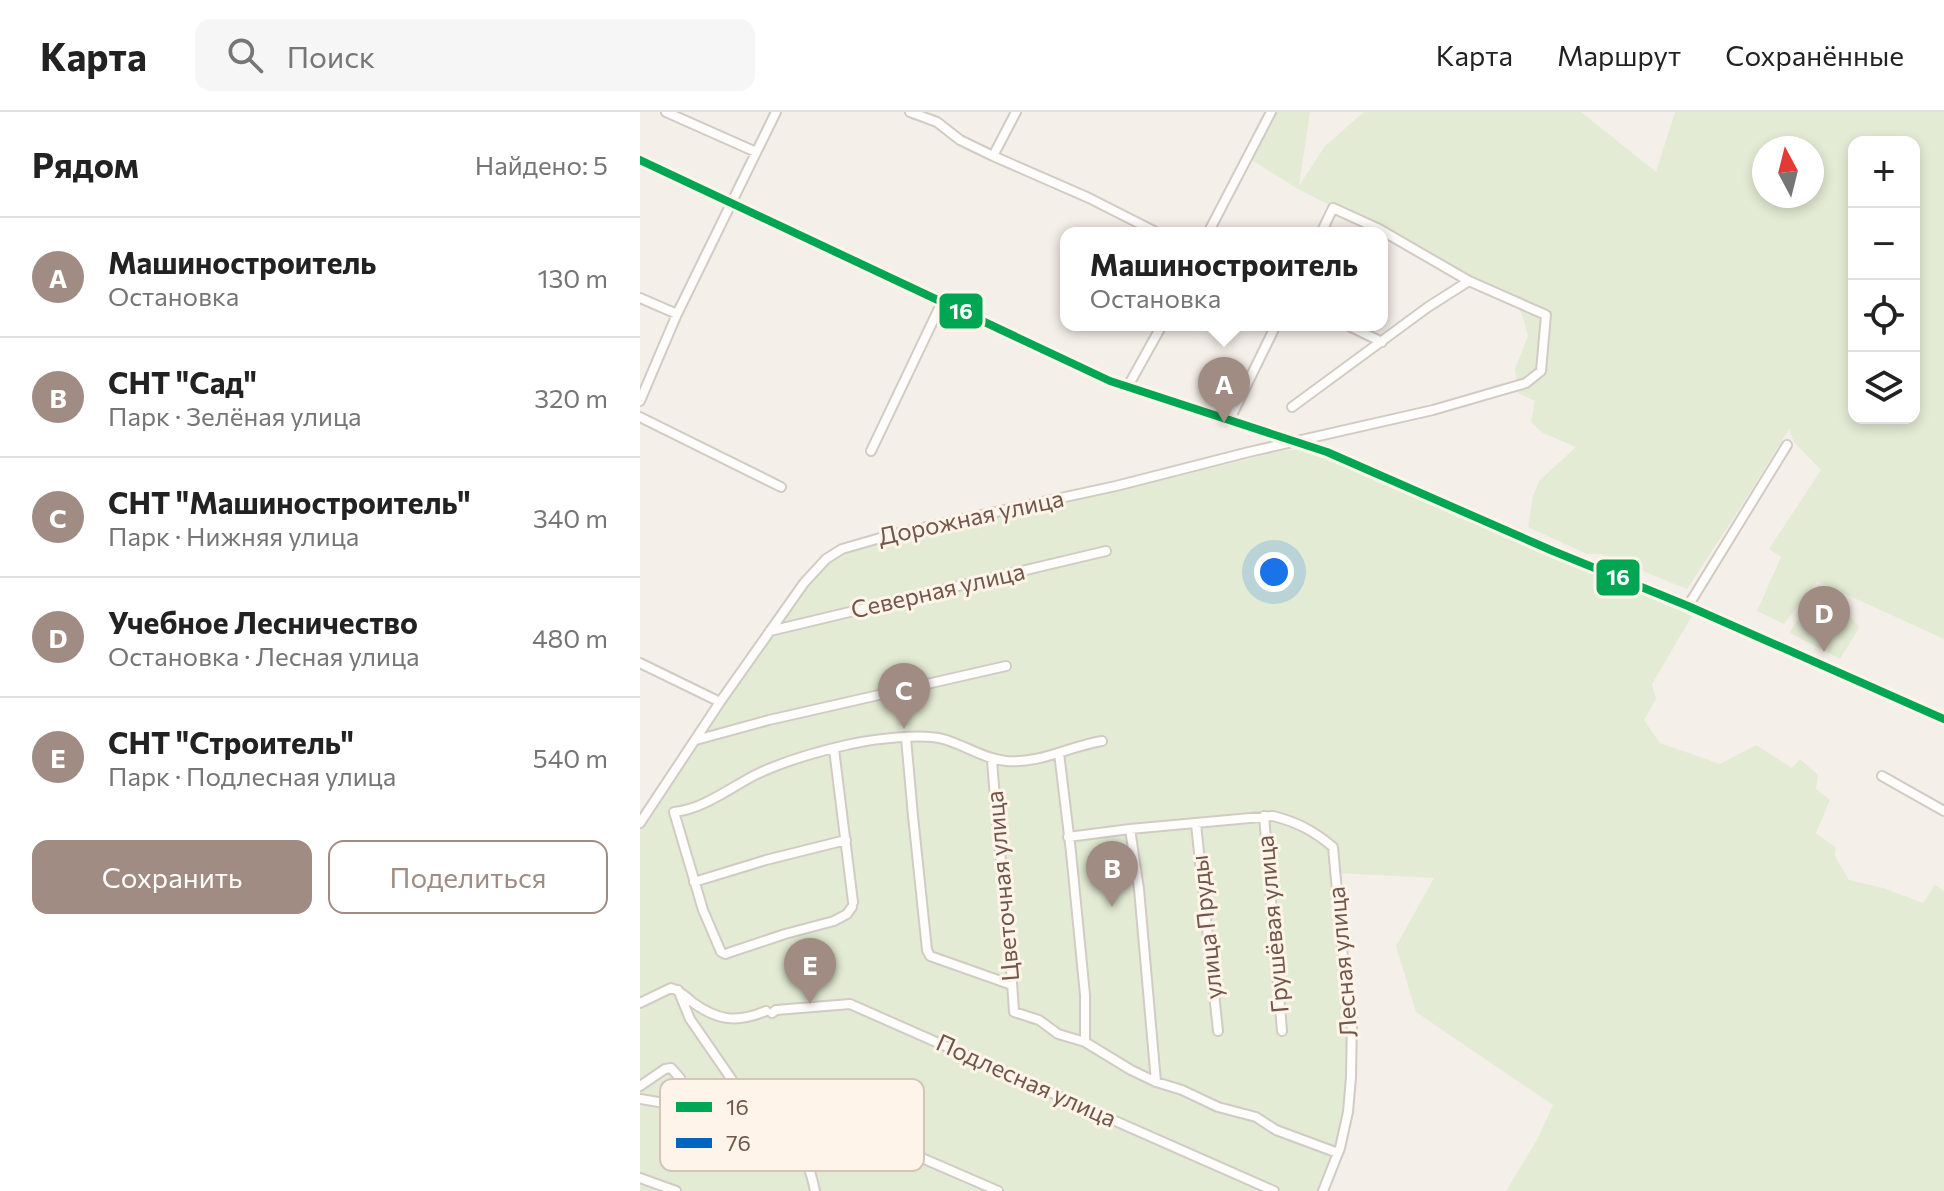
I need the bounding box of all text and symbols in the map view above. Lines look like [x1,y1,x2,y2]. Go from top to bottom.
search box [195,19,755,91]
text: Карта [40,32,147,79]
icon: search [223,33,267,77]
text: Поиск [287,37,375,74]
text: Карта [1436,38,1513,72]
text: Маршрут [1557,38,1681,72]
text: Сохранённые [1725,38,1904,72]
north arrow [1752,136,1824,208]
map controls [1848,136,1920,424]
button: + [1848,136,1920,208]
text: Рядом [32,143,139,185]
text: Найдено: 5 [475,149,608,180]
button: − [1848,208,1920,280]
popup [1060,227,1388,331]
text: Машиностроитель [108,243,376,280]
text: Машиностроитель [1090,245,1358,282]
text: A [49,262,67,293]
text: 130 m [537,262,608,293]
text: Остановка [108,280,239,311]
button: locate [1848,280,1920,352]
text: Остановка [1090,282,1221,313]
line badge: 16 [938,292,984,330]
text: 16 [949,297,973,324]
button: layers [1848,352,1920,424]
pin: A [1198,357,1250,423]
text: СНТ "Сад" [108,363,257,400]
text: B [49,382,67,413]
text: 320 m [534,382,608,413]
text: Парк · Зелёная улица [108,400,361,431]
text: СНТ "Машиностроитель" [108,483,471,520]
street label: Дорожная улица [875,483,1066,550]
text: C [49,502,67,533]
text: 340 m [533,502,608,533]
text: Парк · Нижняя улица [108,520,359,551]
your location [1254,552,1294,592]
street label: Северная улица [848,555,1027,624]
line badge: 16 [1595,558,1641,597]
text: 16 [1606,563,1630,590]
pin: D [1798,586,1850,652]
text: Учебное Лесничество [108,603,418,640]
text: D [48,622,68,653]
text: 480 m [532,622,608,653]
text: Остановка · Лесная улица [108,640,420,671]
pin: C [878,663,930,729]
text: СНТ "Строитель" [108,723,354,760]
text: E [50,742,66,773]
text: 540 m [533,742,608,773]
text: Парк · Подлесная улица [108,760,396,791]
street label: Цветочная улица [979,790,1024,982]
street label: Грушёвая улица [1249,834,1294,1014]
button: Сохранить [32,840,312,914]
button: Поделиться [328,840,608,914]
pin: B [1086,841,1138,907]
street label: улица Пруды [1184,854,1228,1001]
street label: Лесная улица [1320,885,1363,1039]
pin: E [784,938,836,1004]
street label: Подлесная улица [932,1027,1121,1132]
legend [660,1079,924,1171]
text: 16 [726,1093,749,1120]
text: 76 [726,1129,751,1156]

